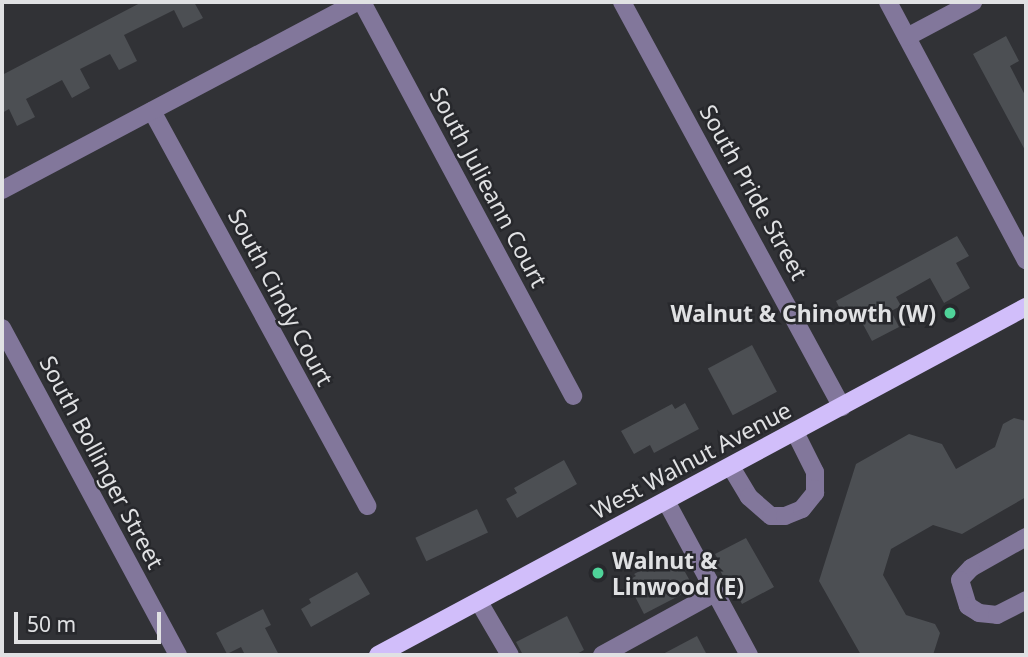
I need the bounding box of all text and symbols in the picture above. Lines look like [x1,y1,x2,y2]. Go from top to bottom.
street label: South Julieann Court [425,82,553,292]
street label: South Pride Street [694,100,814,284]
street label: South Cindy Court [223,204,339,390]
place label: Walnut & Chinowth (W) [671,299,936,327]
marker: Walnut & Chinowth (W) [942,305,958,321]
street label: South Bollinger Street [34,351,170,573]
street label: West Walnut Avenue [586,396,796,524]
place label: Walnut & Linwood (E) [612,546,744,600]
marker: Walnut & Linwood (E) [590,565,606,581]
scale bar [18,598,164,642]
text: 50 m [27,610,76,638]

